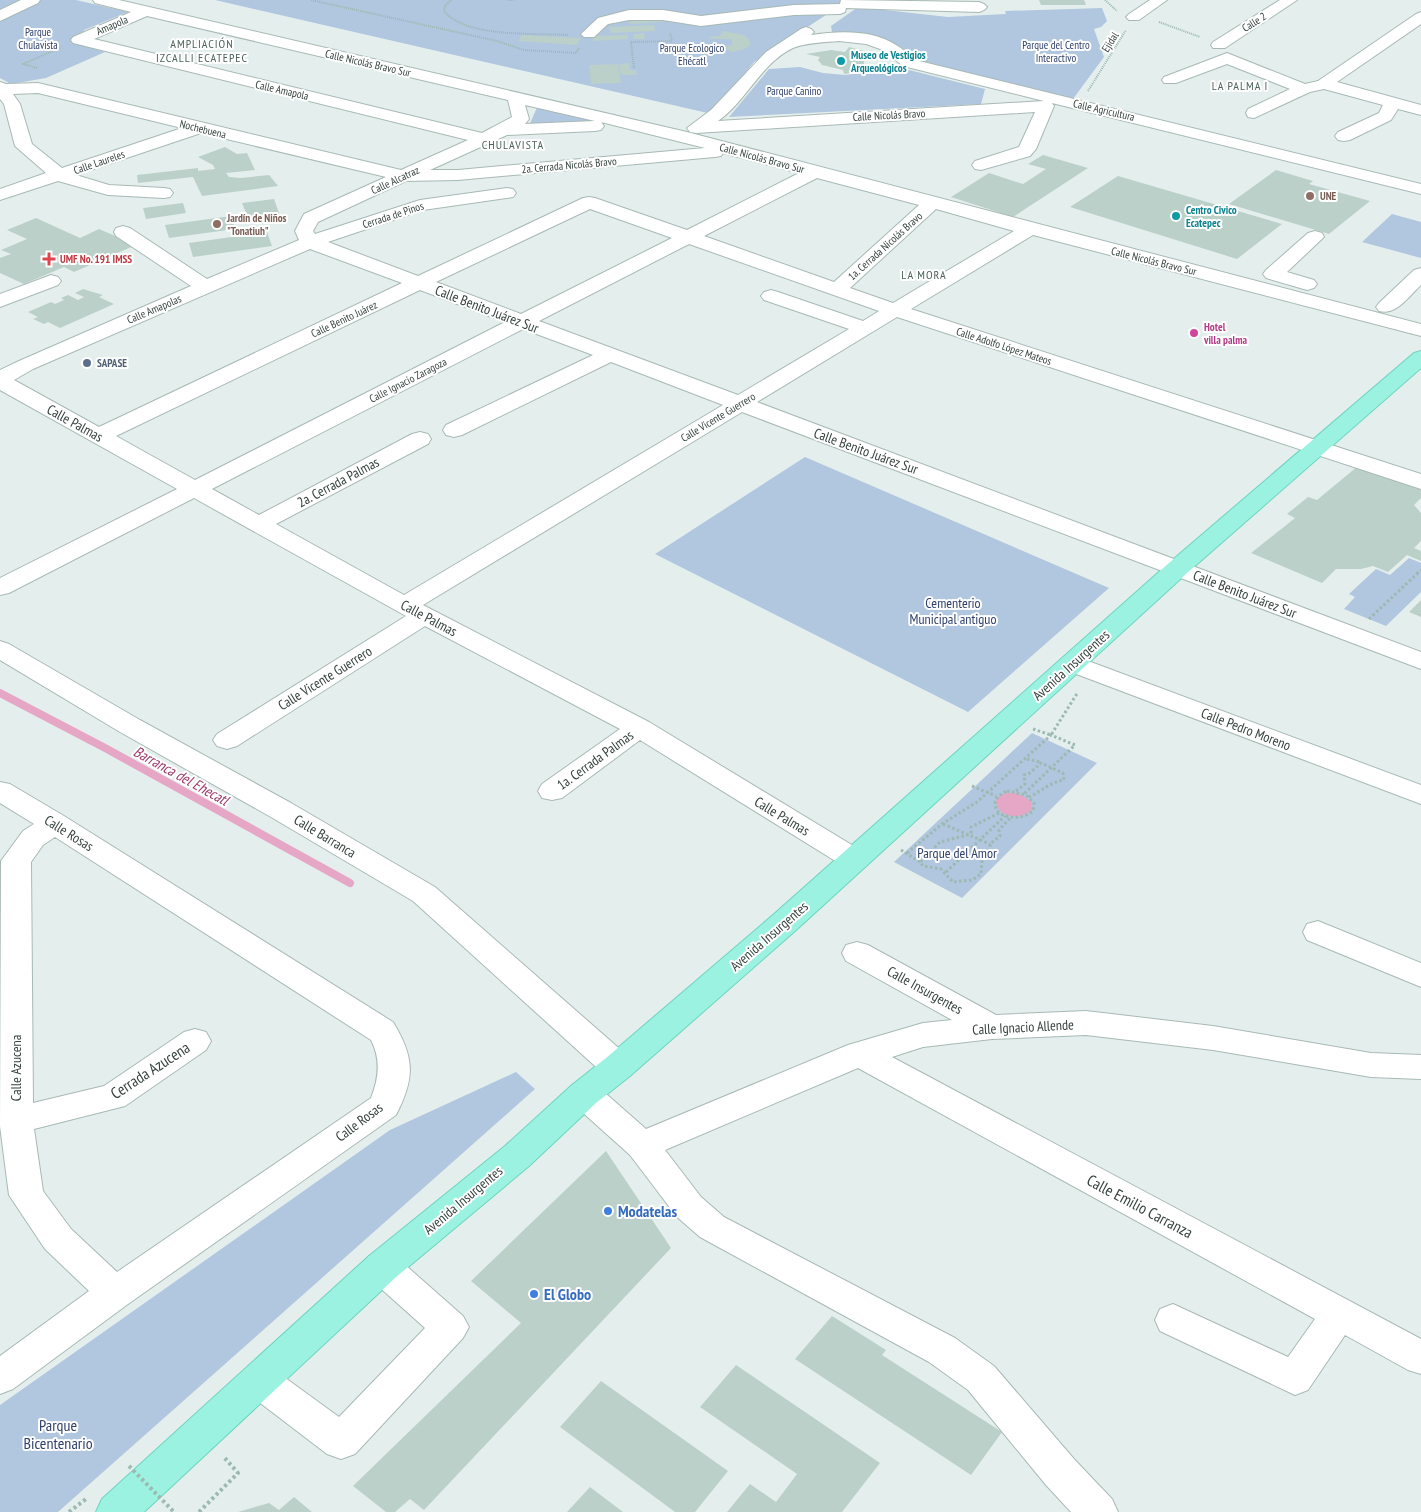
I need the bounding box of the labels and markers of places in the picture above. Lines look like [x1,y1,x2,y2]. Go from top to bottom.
place label: Museo de Vestigios Arqueológicos [850,48,926,75]
marker: Museo de Vestigios Arqueológicos [835,55,847,67]
place label: UNE [1320,189,1337,203]
marker: UNE [1304,190,1316,202]
place label: Centro Civico Ecatepec [1186,203,1237,230]
marker: Centro Civico Ecatepec [1170,210,1182,222]
place label: Jardín de Niños "Tonatiuh" [226,211,287,238]
marker: Jardín de Niños "Tonatiuh" [211,218,223,230]
marker: UMF No. 191 IMSS [42,252,56,266]
place label: UMF No. 191 IMSS [60,252,132,266]
place label: Hotel villa palma [1203,320,1247,347]
marker: Hotel villa palma [1188,327,1200,339]
place label: SAPASE [97,356,127,370]
marker: SAPASE [81,357,93,369]
place label: Modatelas [618,1201,677,1221]
marker: Modatelas [602,1205,614,1217]
place label: El Globo [544,1284,591,1304]
marker: El Globo [528,1288,540,1300]

